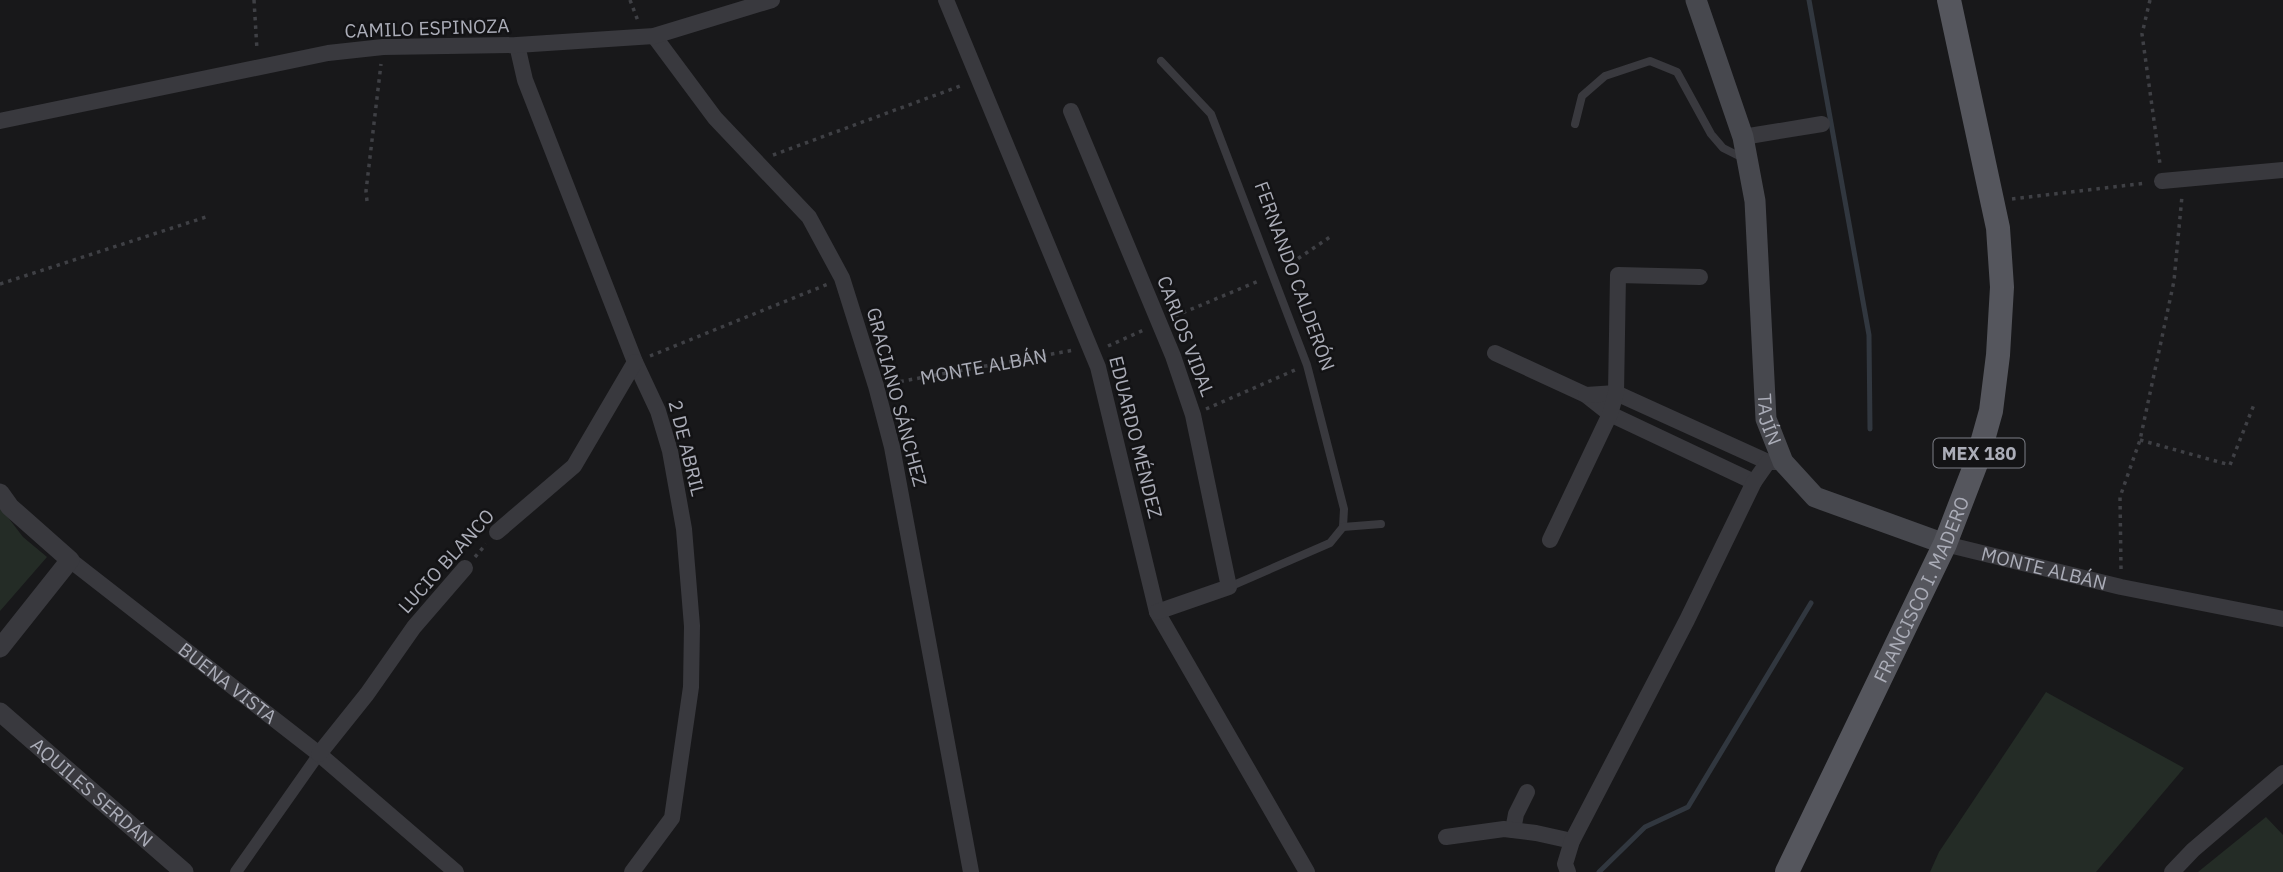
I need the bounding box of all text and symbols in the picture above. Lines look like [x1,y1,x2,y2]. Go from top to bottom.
street label: CAMILO ESPINOZA [344,13,510,43]
street label: FERNANDO CALDERÓN [1250,178,1340,374]
street label: CARLOS VIDAL [1152,272,1220,400]
street label: GRACIANO SÁNCHEZ [862,305,932,489]
street label: MONTE ALBÁN [918,343,1049,390]
street label: EDUARDO MÉNDEZ [1104,353,1168,521]
street label: TAJÍN [1753,393,1787,449]
street label: 2 DE ABRIL [663,398,711,498]
road number: MEX 180 [1934,438,2024,467]
street label: FRANCISCO I. MADERO [1868,493,1974,686]
street label: LUCIO BLANCO [393,504,499,618]
street label: MONTE ALBÁN [1979,541,2109,595]
street label: BUENA VISTA [174,637,282,729]
street label: AQUILES SERDÁN [26,732,158,852]

